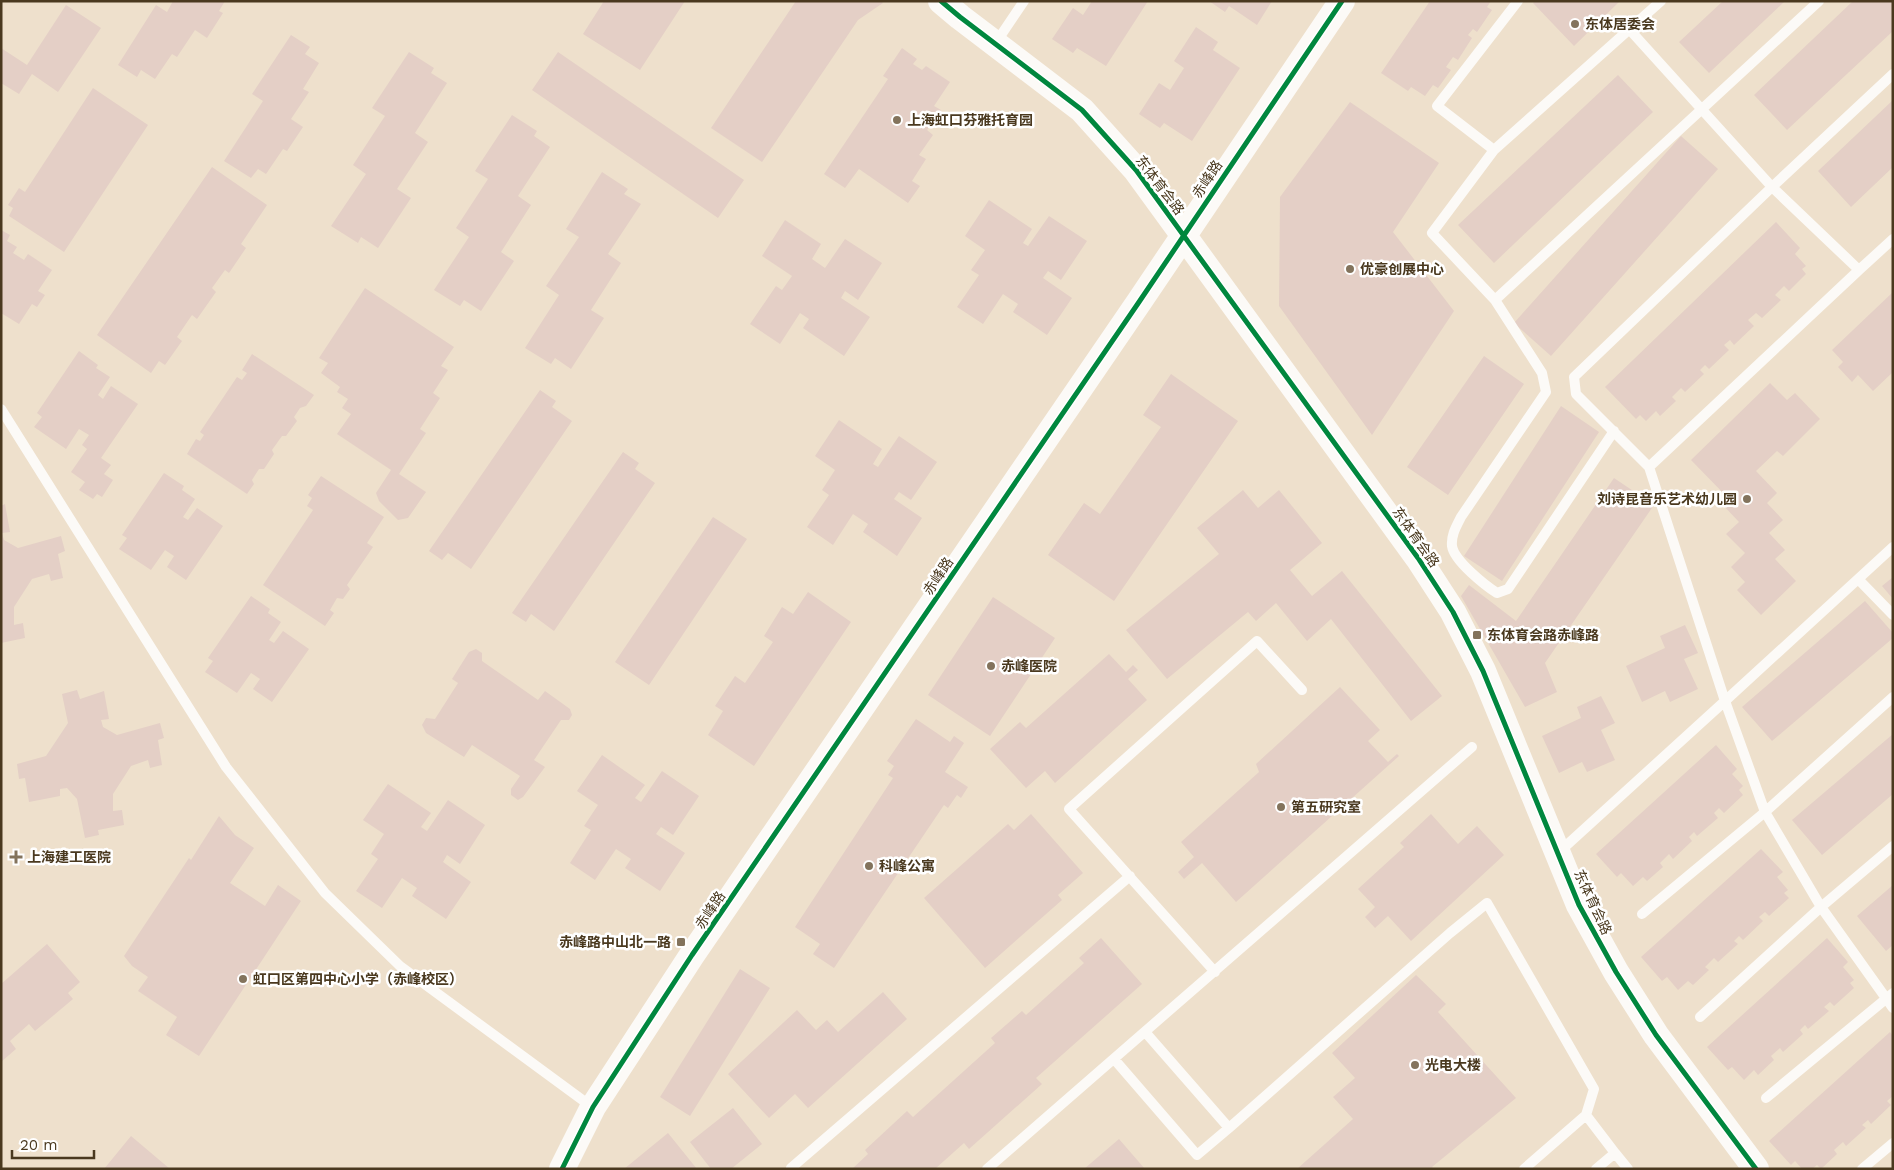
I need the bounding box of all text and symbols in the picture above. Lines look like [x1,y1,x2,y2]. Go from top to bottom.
place label: 东体居委会 [1585,16,1655,32]
marker: 东体居委会 [1569,18,1581,30]
place label: 上海虹口芬雅托育园 [907,112,1033,128]
marker: 上海虹口芬雅托育园 [891,114,903,126]
street label: 东体育会路 [1133,152,1187,218]
street label: 赤峰路 [1189,157,1225,201]
place label: 优豪创展中心 [1360,261,1444,277]
marker: 优豪创展中心 [1344,263,1356,275]
place label: 刘诗昆音乐艺术幼儿园 [1597,491,1737,507]
marker: 刘诗昆音乐艺术幼儿园 [1741,493,1753,505]
street label: 东体育会路 [1389,504,1443,570]
street label: 赤峰路 [920,554,956,598]
place label: 东体育会路赤峰路 [1487,627,1599,643]
marker: 东体育会路赤峰路 [1471,629,1483,641]
place label: 赤峰医院 [1001,658,1057,674]
marker: 赤峰医院 [985,660,997,672]
place label: 第五研究室 [1291,799,1361,815]
marker: 第五研究室 [1275,801,1287,813]
place label: 上海建工医院 [27,849,111,865]
marker: 上海建工医院 [9,850,23,864]
place label: 科峰公寓 [879,858,935,874]
marker: 科峰公寓 [863,860,875,872]
street label: 东体育会路 [1571,867,1615,937]
street label: 赤峰路 [692,888,728,932]
place label: 赤峰路中山北一路 [559,934,671,950]
marker: 赤峰路中山北一路 [675,936,687,948]
place label: 虹口区第四中心小学（赤峰校区） [253,971,463,987]
marker: 虹口区第四中心小学（赤峰校区） [237,973,249,985]
place label: 光电大楼 [1425,1057,1481,1073]
marker: 光电大楼 [1409,1059,1421,1071]
scale bar [12,1128,95,1160]
text: 20 m [20,1136,58,1154]

